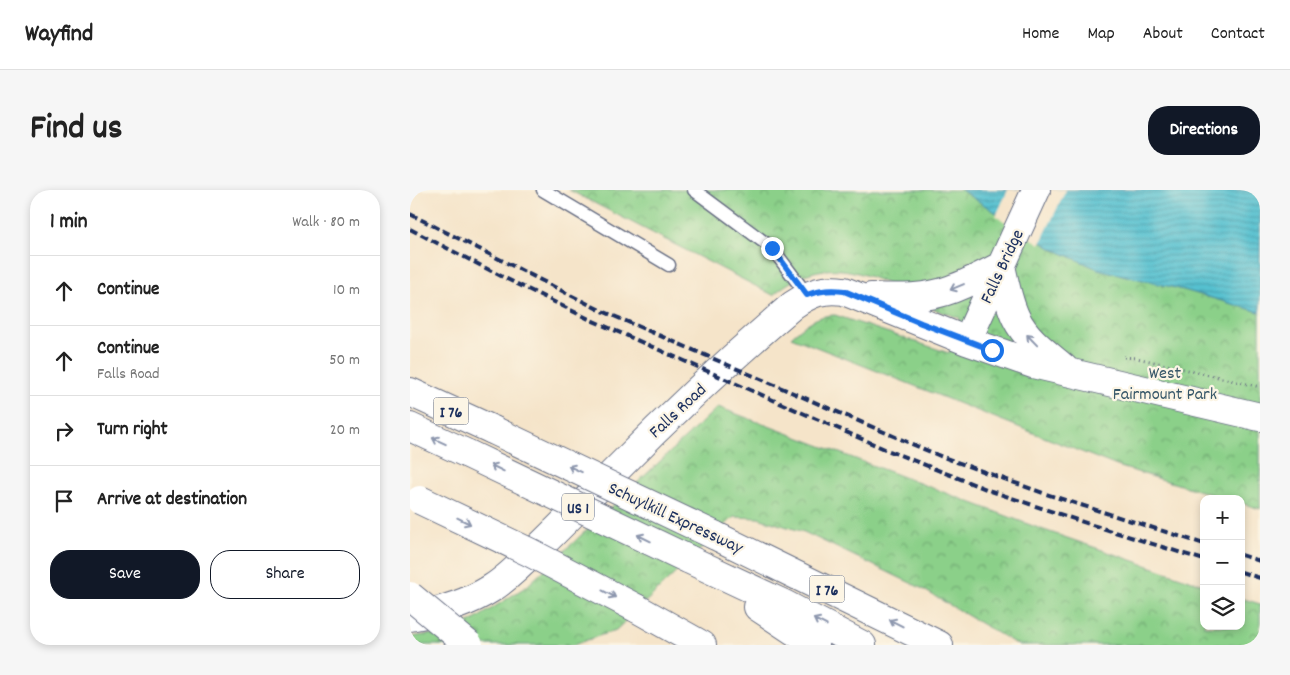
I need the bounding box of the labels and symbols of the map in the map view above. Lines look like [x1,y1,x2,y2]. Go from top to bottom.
street label: Falls Bridge [975,226,1031,308]
route end [761,237,784,260]
one-way arrow [950,282,965,292]
one-way arrow [1026,334,1038,347]
route start [981,339,1004,362]
park label: West Fairmount Park [1113,362,1217,408]
street label: Falls Road [644,379,713,445]
road number: I 76 [433,398,468,425]
one-way arrow [432,435,447,445]
one-way arrow [490,463,505,472]
one-way arrow [568,463,583,473]
street label: Schuylkill Expressway [603,477,747,562]
road number: US 1 [562,494,594,520]
one-way arrow [456,517,471,526]
one-way arrow [637,533,652,542]
road number: I 76 [810,576,844,602]
one-way arrow [601,590,616,599]
one-way arrow [813,616,827,626]
one-way arrow [889,618,904,627]

